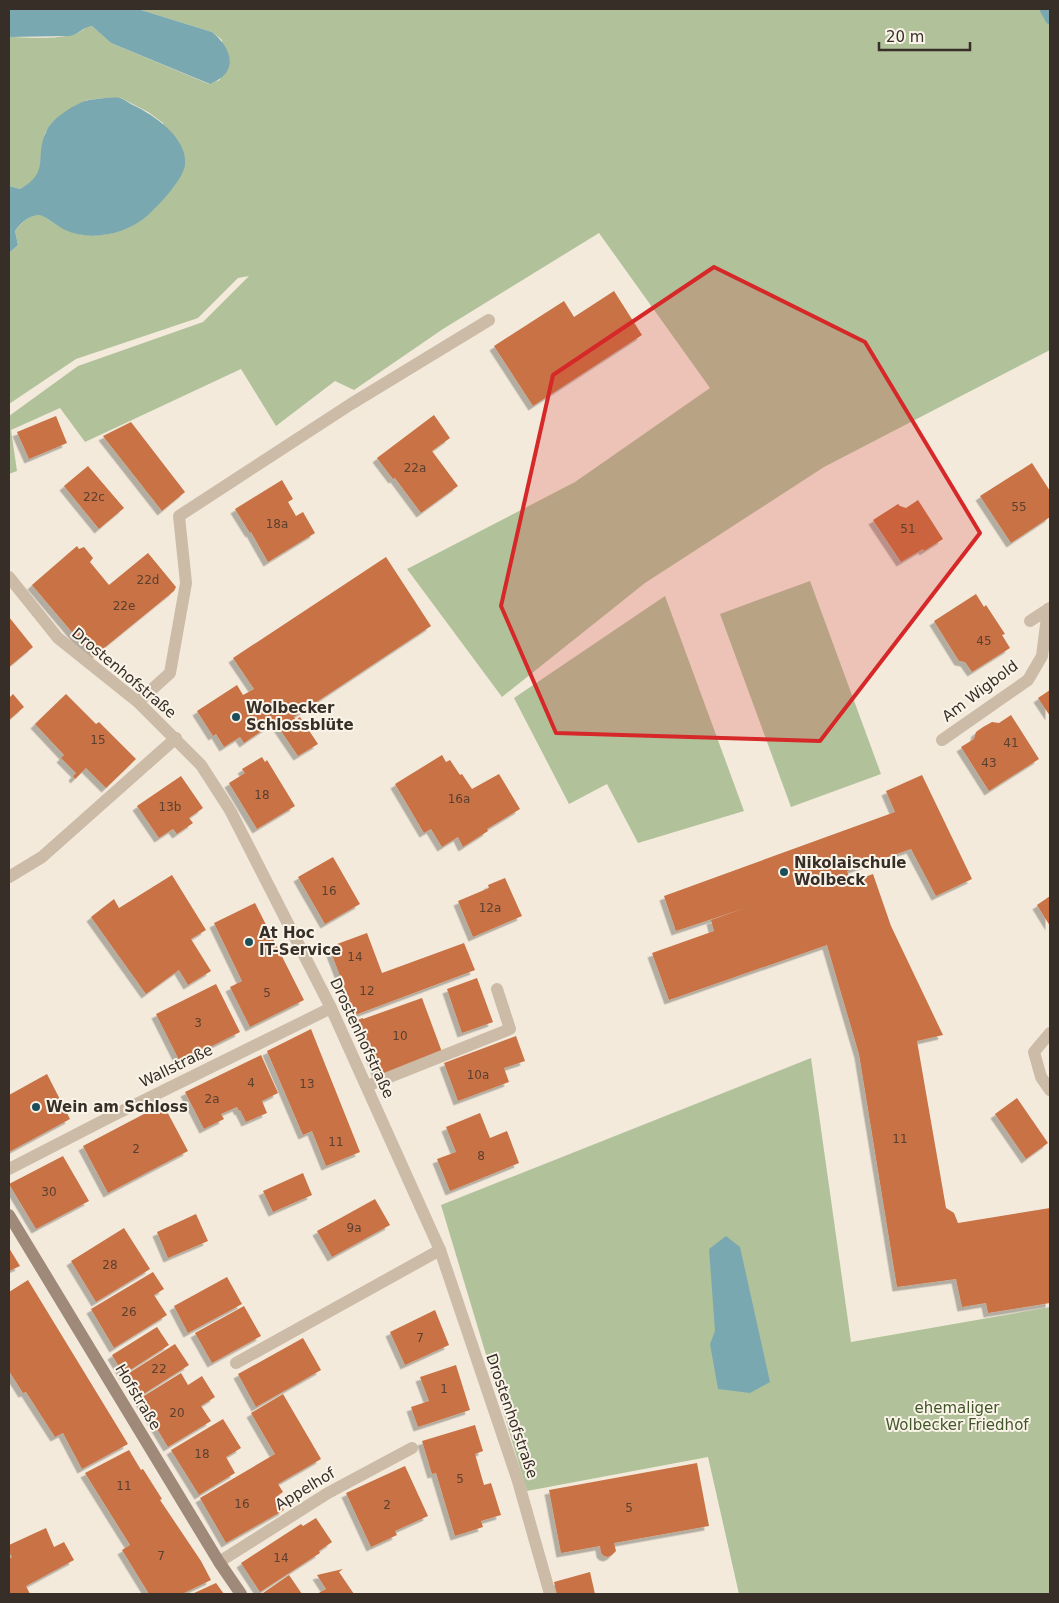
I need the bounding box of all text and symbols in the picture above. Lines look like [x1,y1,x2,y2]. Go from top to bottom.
scale bar [879,20,970,52]
text: 20 m [886,28,924,46]
house number: 22a [404,461,426,475]
house number: 22c [83,490,105,504]
house number: 55 [1011,500,1027,514]
house number: 18a [266,517,288,531]
house number: 51 [900,522,916,536]
house number: 22d [137,573,159,587]
house number: 22e [113,599,135,613]
street label: Drostenhofstraße [68,624,180,722]
house number: 45 [976,634,992,648]
street label: Am Wigbold [939,657,1021,725]
place label: Wolbecker Schlossblüte [246,699,354,734]
marker: Wolbecker Schlossblüte [230,711,242,723]
house number: 15 [90,733,106,747]
house number: 41 [1003,736,1019,750]
house number: 43 [981,756,997,770]
house number: 18 [254,788,270,802]
house number: 16a [448,792,470,806]
house number: 13b [159,800,181,814]
place label: Nikolaischule Wolbeck [794,854,906,889]
marker: Nikolaischule Wolbeck [778,866,790,878]
house number: 16 [321,884,337,898]
house number: 12a [479,901,501,915]
place label: At Hoc IT-Service [259,924,341,959]
marker: At Hoc IT-Service [243,936,255,948]
house number: 14 [347,950,363,964]
street label: Drostenhofstraße [326,975,398,1101]
house number: 12 [359,984,375,998]
house number: 5 [263,986,271,1000]
house number: 3 [194,1016,202,1030]
house number: 10 [392,1029,408,1043]
street label: Wallstraße [136,1041,216,1091]
house number: 10a [467,1068,489,1082]
house number: 4 [247,1076,255,1090]
house number: 13 [299,1077,315,1091]
house number: 2a [205,1092,220,1106]
place label: Wein am Schloss [46,1098,188,1116]
marker: Wein am Schloss [30,1101,42,1113]
house number: 11 [892,1132,908,1146]
house number: 11 [328,1135,344,1149]
house number: 2 [132,1142,140,1156]
house number: 8 [477,1149,485,1163]
house number: 30 [41,1185,57,1199]
house number: 9a [347,1221,362,1235]
house number: 28 [102,1258,118,1272]
house number: 26 [121,1305,137,1319]
house number: 7 [416,1331,424,1345]
street label: Drostenhofstraße [482,1351,542,1481]
street label: Hofstraße [111,1361,165,1433]
house number: 22 [151,1362,167,1376]
house number: 1 [440,1382,448,1396]
park label: ehemaliger Wolbecker Friedhof [885,1399,1029,1434]
house number: 20 [169,1406,185,1420]
house number: 18 [194,1447,210,1461]
street label: Appelhof [272,1464,339,1514]
house number: 5 [456,1472,464,1486]
house number: 11 [116,1479,132,1493]
house number: 16 [234,1497,250,1511]
house number: 2 [383,1498,391,1512]
house number: 5 [625,1501,633,1515]
house number: 7 [157,1549,165,1563]
house number: 14 [273,1551,289,1565]

